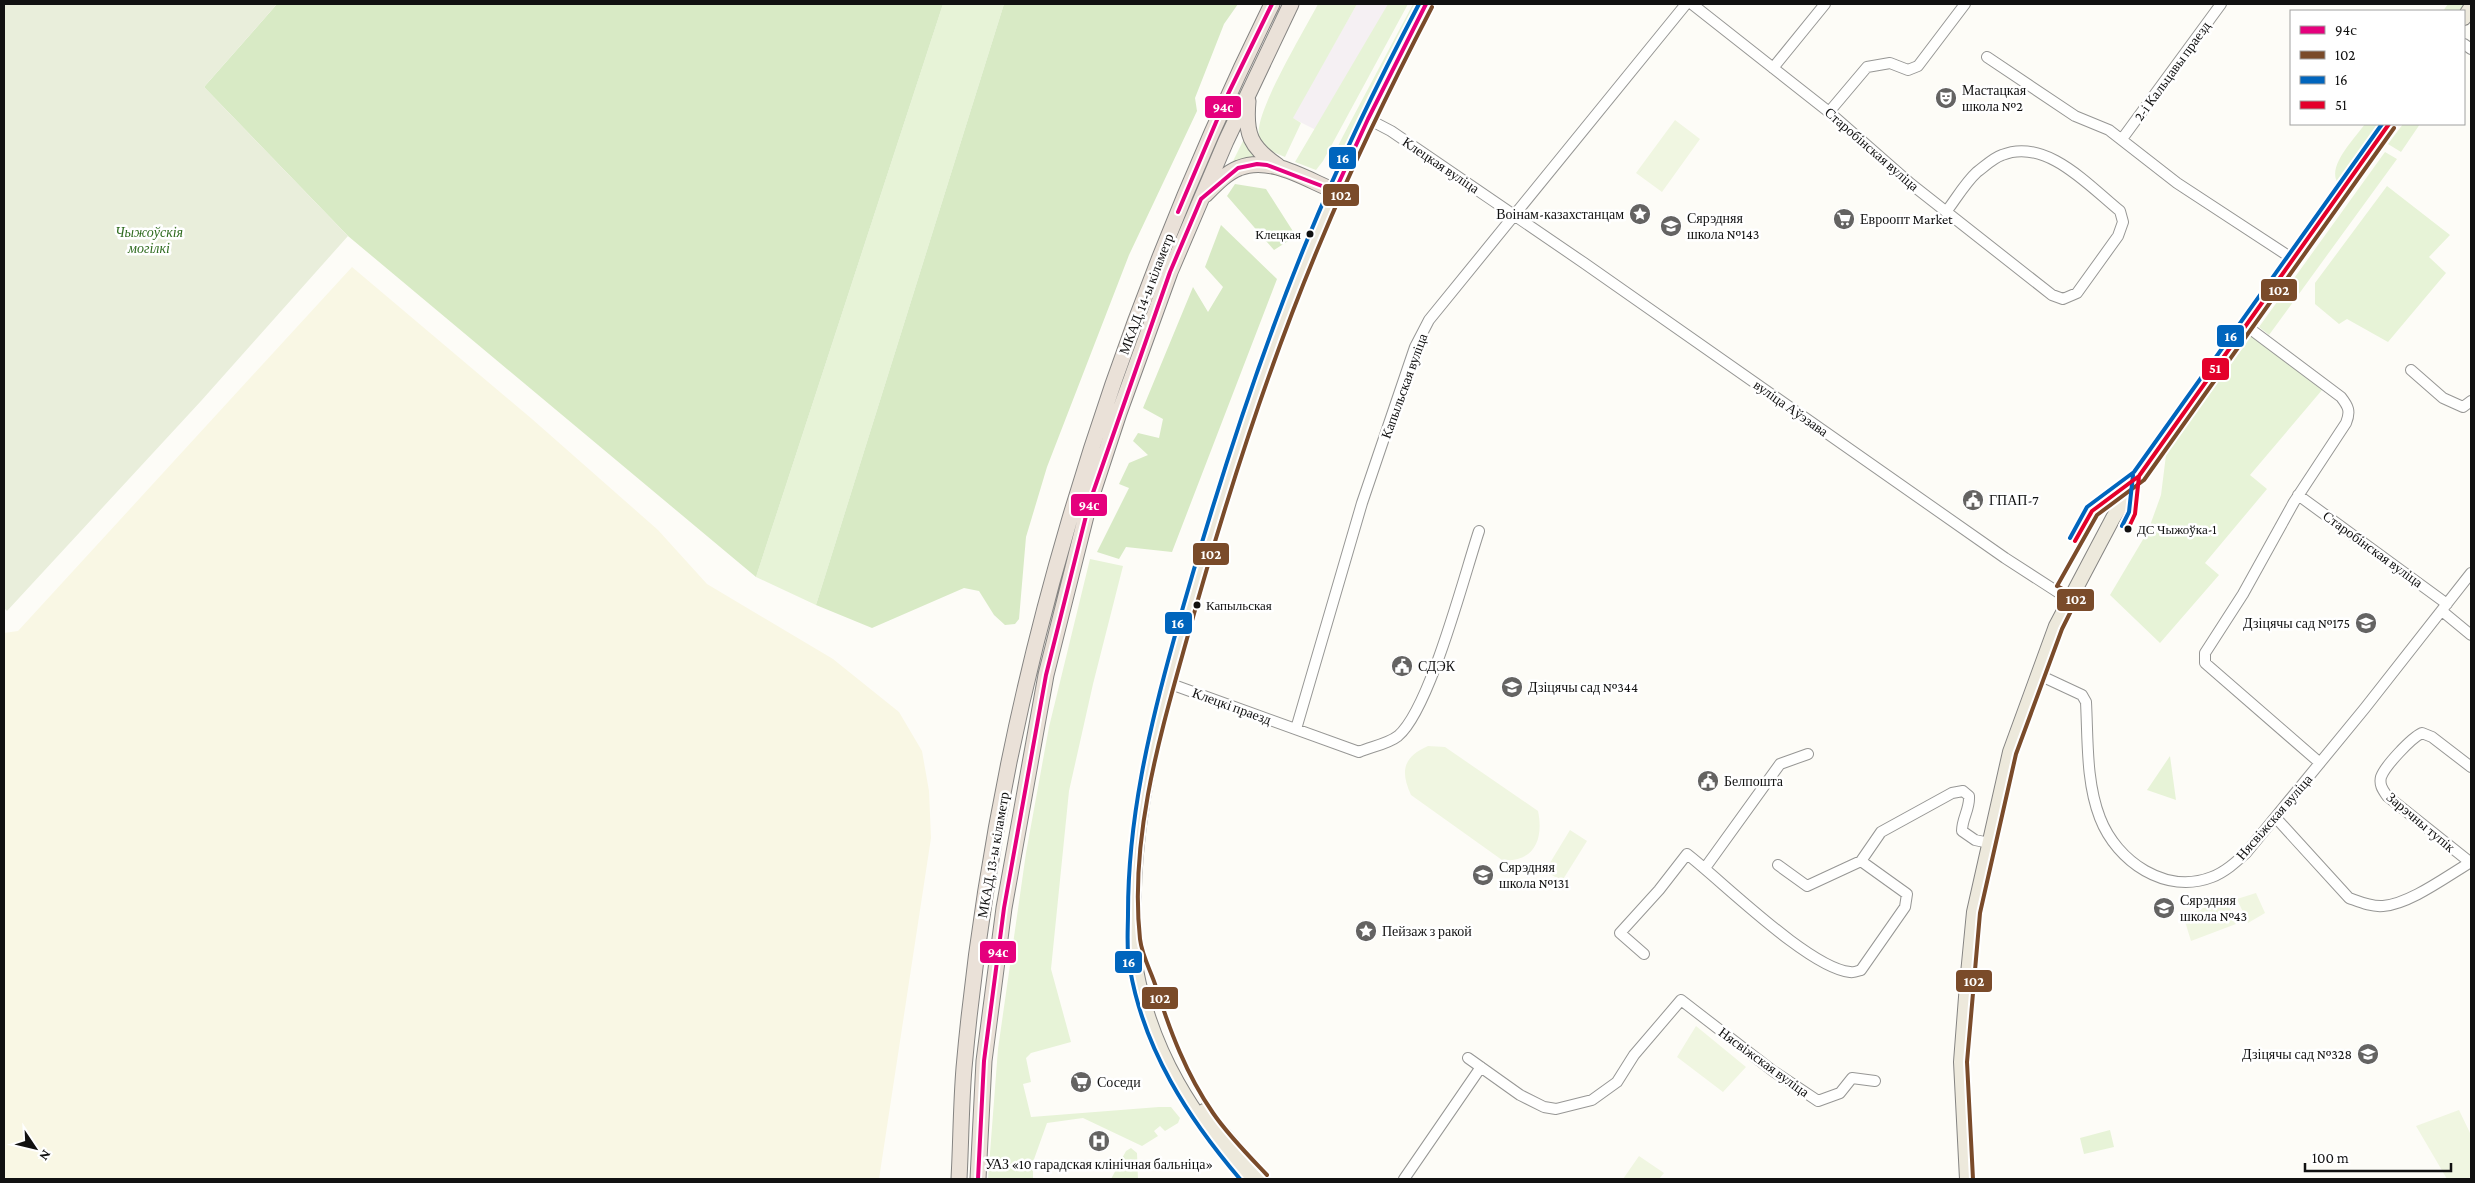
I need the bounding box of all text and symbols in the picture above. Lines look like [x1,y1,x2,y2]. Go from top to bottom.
legend [2290,10,2465,125]
street label: 2-і Кальцавы праезд [2131,18,2213,124]
text: 94с [2335,22,2357,38]
text: 102 [2335,47,2355,63]
text: 16 [2335,72,2348,88]
place label: Мастацкая школа №2 [1962,82,2027,114]
theatre icon: Мастацкая школа №2 [1934,86,1958,110]
line badge: 94с [1204,95,1242,119]
text: 51 [2335,97,2347,113]
text: 94с [1212,99,1234,115]
street label: Старобінская вуліца [1822,104,1923,195]
street label: Клецкая вуліца [1400,133,1483,197]
line badge: 16 [1328,146,1357,170]
text: 16 [1337,150,1349,166]
line badge: 102 [1322,183,1360,207]
text: 102 [1331,187,1351,203]
place icon: Воінам-казахстанцам [1628,202,1652,226]
place label: Воінам-казахстанцам [1496,206,1624,222]
supermarket icon: Евроопт Market [1832,207,1856,231]
place label: Сярэдняя школа №143 [1687,210,1760,242]
place label: Евроопт Market [1860,211,1953,227]
school or university icon: Сярэдняя школа №143 [1659,214,1683,238]
park label: Чыжоўскія могілкі [115,224,183,256]
place label: Клецкая [1255,227,1301,242]
marker: Клецкая [1305,229,1315,239]
street label: МКАД, 14-ы кіламетр [1116,231,1176,357]
line badge: 102 [2260,278,2298,302]
text: 102 [2269,282,2289,298]
line badge: 16 [2216,324,2245,348]
text: 16 [2225,328,2237,344]
street label: Капыльская вуліца [1378,331,1431,441]
line badge: 51 [2201,357,2230,381]
text: 51 [2209,360,2221,376]
street label: вуліца Аўэзава [1751,376,1832,440]
public building icon: ГПАП-7 [1961,488,1985,512]
place label: ГПАП-7 [1989,492,2039,508]
line badge: 94с [1070,493,1108,517]
text: 94с [1078,497,1100,513]
street label: Старобінская вуліца [2320,507,2427,591]
place label: ДС Чыжоўка-1 [2137,522,2217,537]
marker: ДС Чыжоўка-1 [2123,524,2133,534]
line badge: 102 [1192,542,1230,566]
text: 102 [1201,546,1221,562]
line badge: 102 [2056,588,2095,612]
text: 102 [2066,591,2086,607]
place label: Капыльская [1206,598,1272,613]
marker: Капыльская [1192,600,1202,610]
line badge: 16 [1164,611,1193,635]
school or university icon: Дзіцячы сад №175 [2354,611,2378,635]
text: 16 [1172,615,1184,631]
place label: Дзіцячы сад №175 [2243,615,2350,631]
public building icon: СДЭК [1390,654,1414,678]
place label: СДЭК [1418,658,1456,674]
school or university icon: Дзіцячы сад №344 [1500,675,1524,699]
place label: Дзіцячы сад №344 [1528,679,1638,695]
street label: Клецкі праезд [1190,684,1274,728]
public building icon: Белпошта [1696,769,1720,793]
street label: Нясвіжская вуліца [2233,770,2316,863]
place label: Белпошта [1724,773,1784,789]
street label: Зарэчны тупік [2384,789,2459,855]
street label: МКАД, 13-ы кіламетр [974,791,1012,919]
place label: Сярэдняя школа №131 [1499,859,1569,891]
school or university icon: Сярэдняя школа №131 [1471,863,1495,887]
place label: Сярэдняя школа №43 [2180,892,2247,924]
school or university icon: Сярэдняя школа №43 [2152,896,2176,920]
place icon: Пейзаж з ракой [1354,919,1378,943]
place label: Пейзаж з ракой [1382,923,1472,939]
line badge: 94с [979,940,1017,964]
text: 94с [987,944,1009,960]
line badge: 16 [1114,950,1143,974]
text: 16 [1123,954,1135,970]
line badge: 102 [1955,969,1993,993]
text: 102 [1964,973,1984,989]
line badge: 102 [1141,986,1179,1010]
text: 102 [1150,990,1170,1006]
street label: Нясвіжская вуліца [1716,1024,1813,1101]
school or university icon: Дзіцячы сад №328 [2356,1042,2380,1066]
place label: Дзіцячы сад №328 [2242,1046,2352,1062]
supermarket icon: Соседи [1069,1070,1093,1094]
place label: Соседи [1097,1074,1141,1090]
north arrow [10,1123,60,1173]
hospital icon: УАЗ «10 гарадская клінічная бальніца» [1087,1129,1111,1153]
scale bar [2305,1140,2451,1172]
text: N [36,1147,55,1164]
text: 100 m [2312,1150,2349,1166]
place label: УАЗ «10 гарадская клінічная бальніца» [985,1156,1213,1172]

